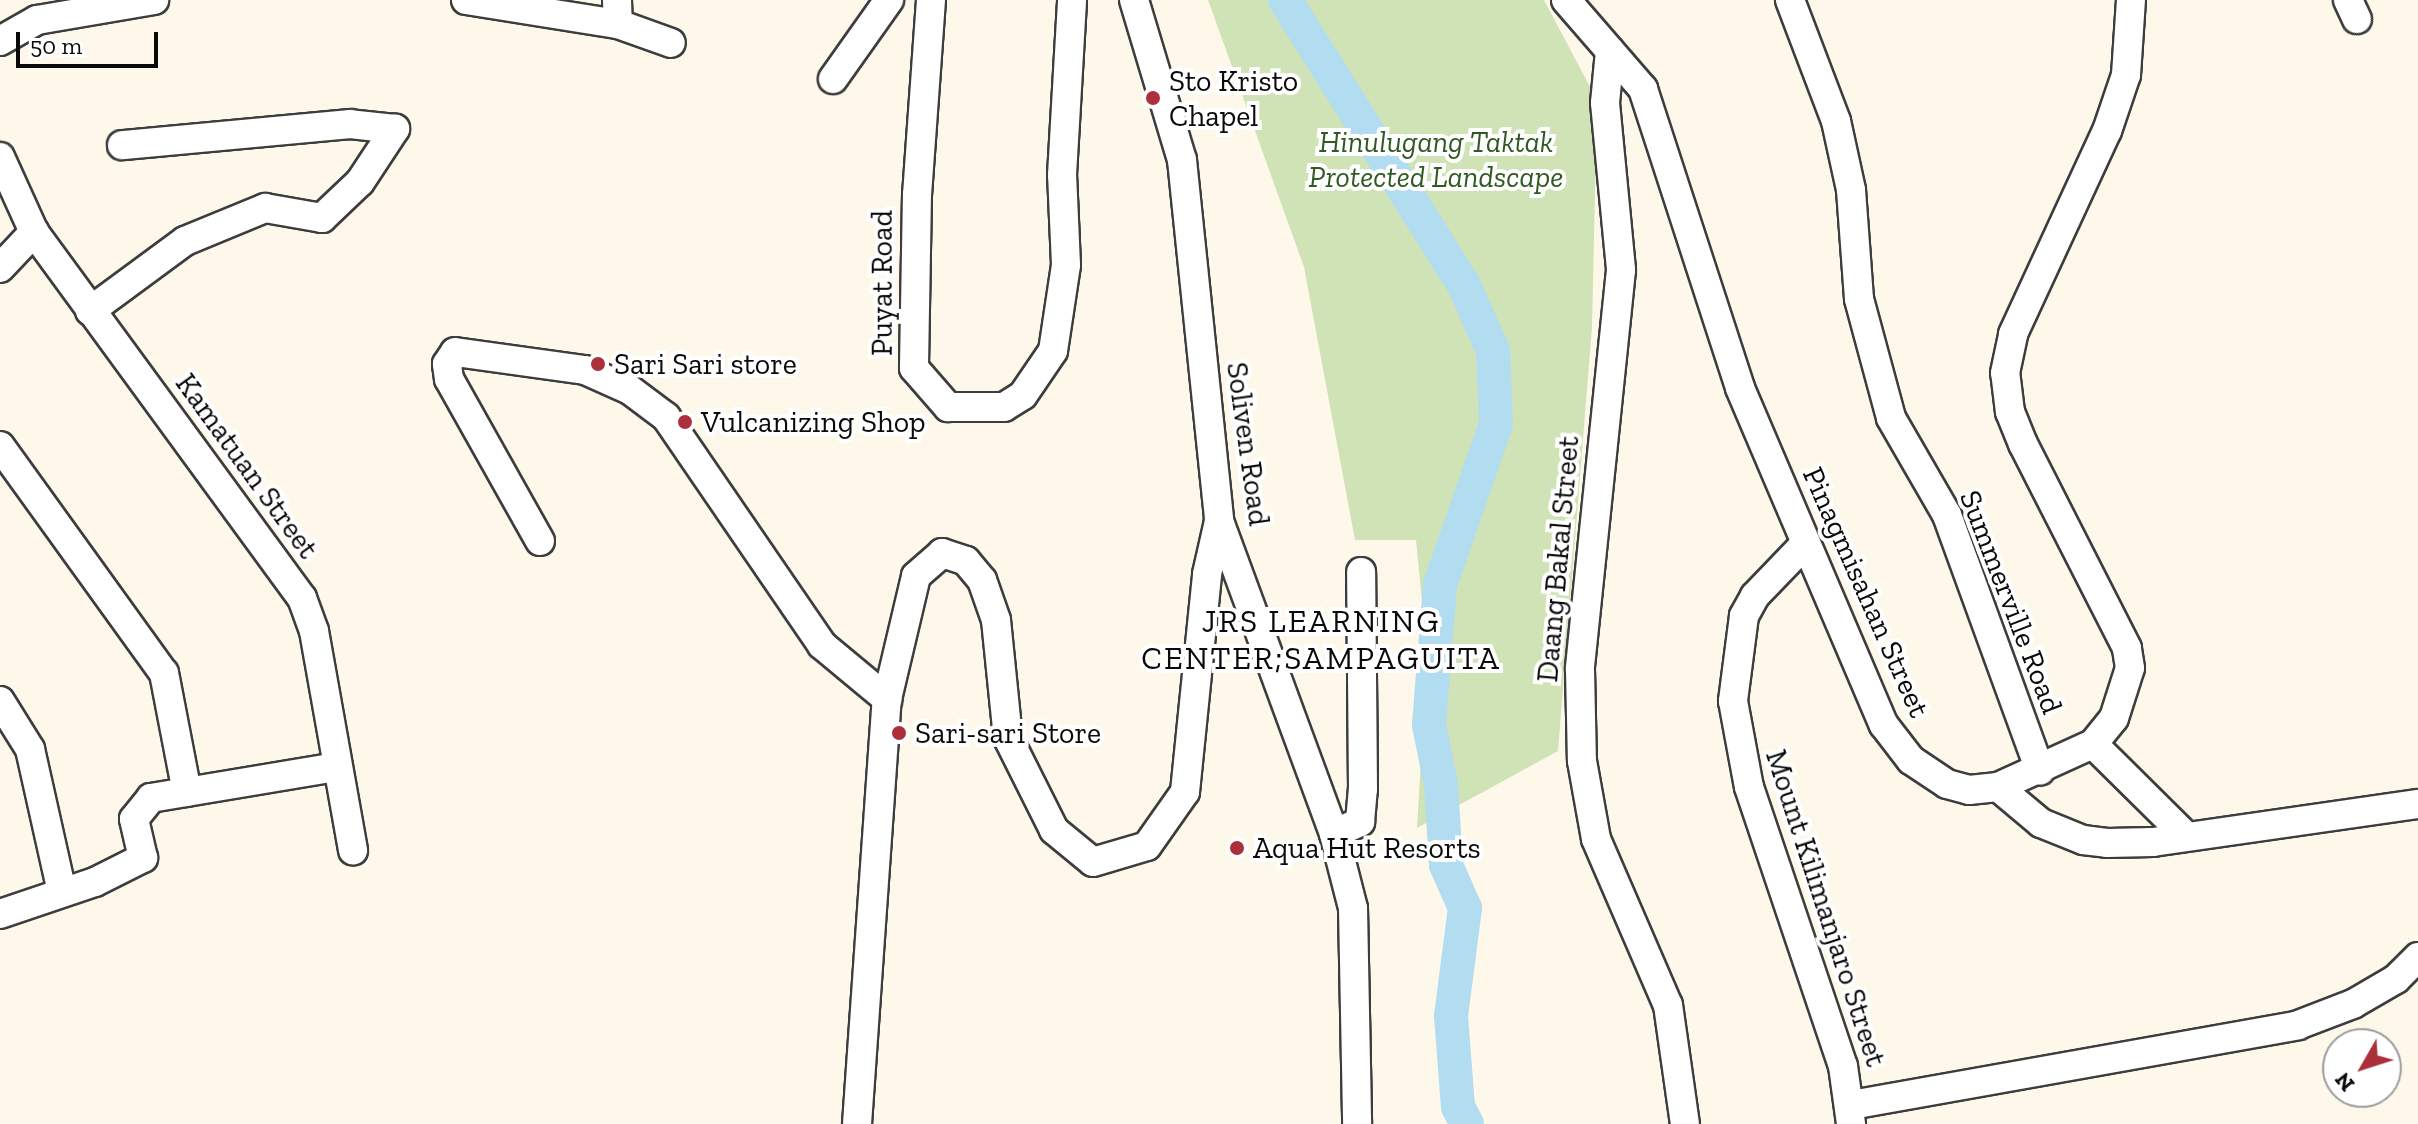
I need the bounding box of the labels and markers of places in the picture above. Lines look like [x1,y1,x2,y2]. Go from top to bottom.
place label: Sto Kristo Chapel [1169,63,1298,134]
marker: Sto Kristo Chapel [1144,89,1162,107]
place label: Sari Sari store [614,346,797,382]
marker: Sari Sari store [589,355,607,373]
place label: Vulcanizing Shop [701,404,926,440]
marker: Vulcanizing Shop [676,413,694,431]
place label: Sari-sari Store [915,715,1101,751]
marker: Sari-sari Store [890,724,908,742]
place label: Aqua Hut Resorts [1253,830,1481,866]
marker: Aqua Hut Resorts [1228,839,1246,857]

